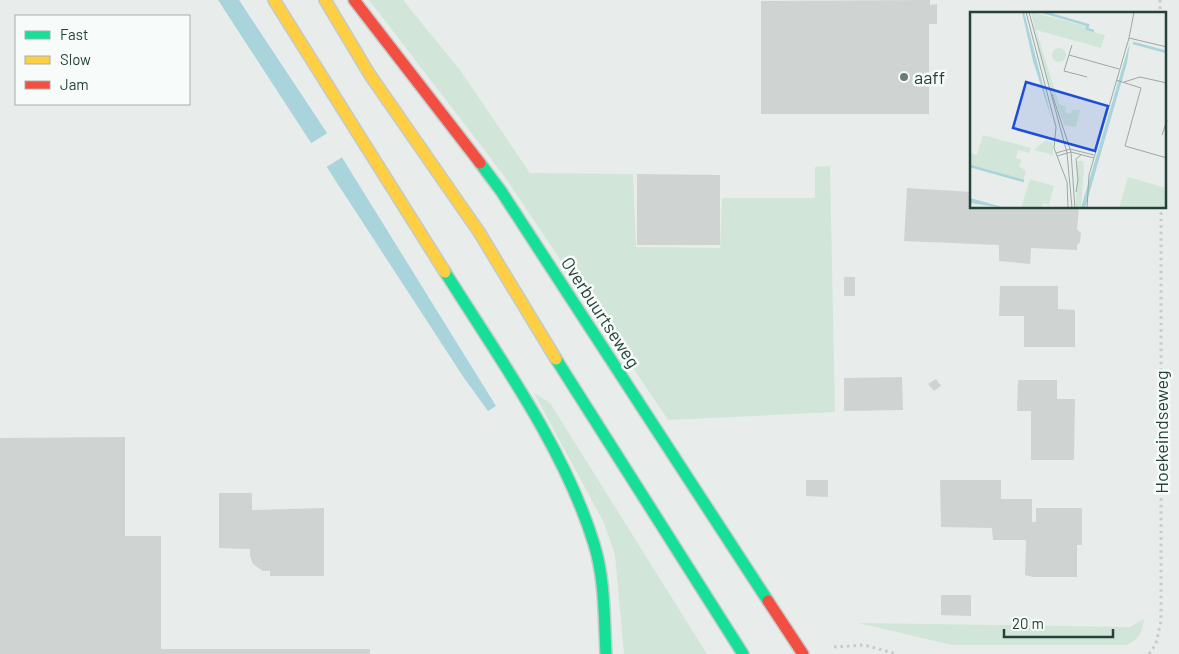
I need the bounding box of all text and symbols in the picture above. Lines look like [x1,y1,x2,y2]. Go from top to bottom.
inset map [970,12,1166,209]
legend [15,15,190,105]
text: Fast [60,25,88,43]
text: Slow [60,50,91,68]
place label: aaff [914,66,945,88]
marker: aaff [898,71,910,83]
text: Jam [60,75,89,93]
street label: Overbuurtseweg [557,252,645,372]
street label: Hoekeindseweg [1150,370,1172,494]
scale bar [1004,606,1113,638]
text: 20 m [1012,614,1044,632]

